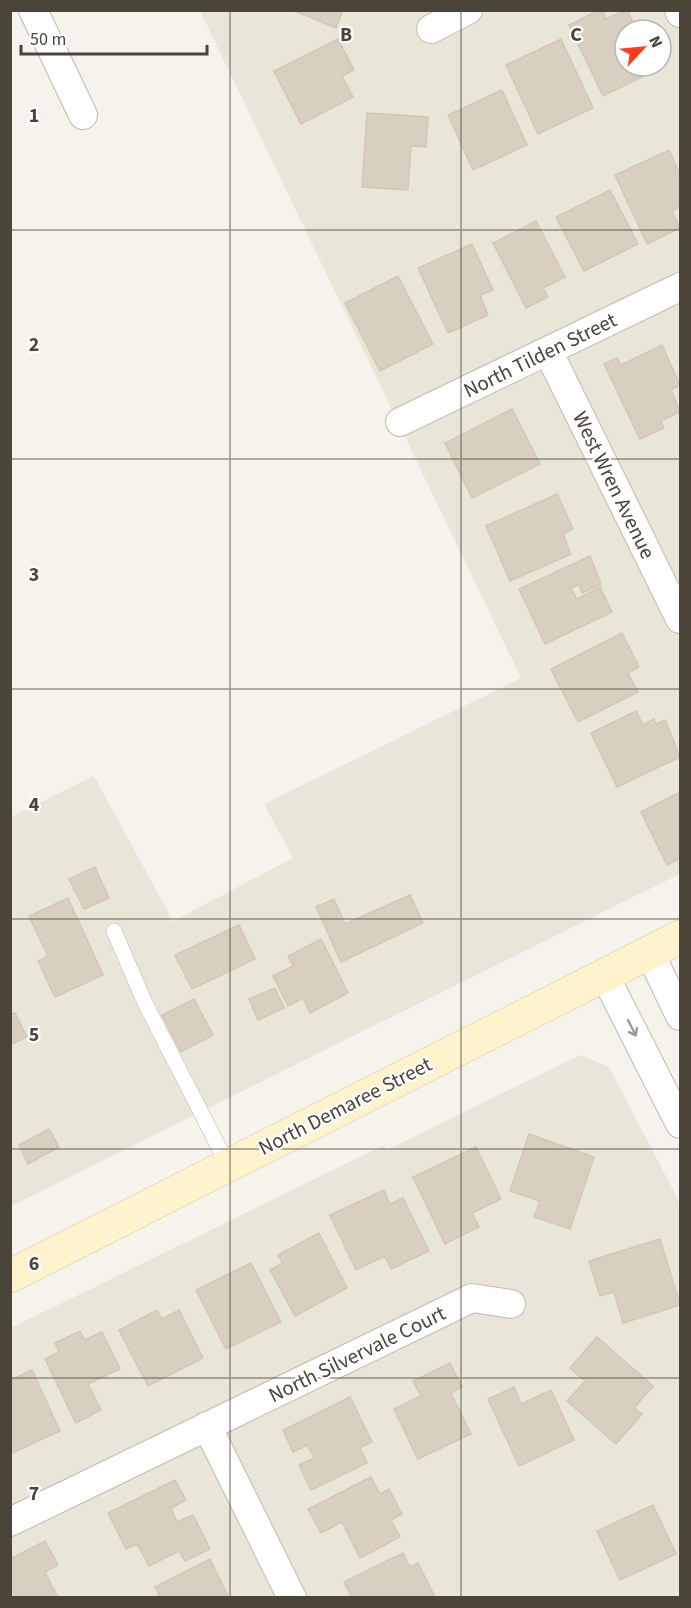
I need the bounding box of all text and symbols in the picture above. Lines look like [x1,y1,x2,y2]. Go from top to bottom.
scale bar [21,18,207,56]
north arrow [613,18,673,78]
text: B [340,21,352,49]
text: C [570,21,582,49]
text: 50 m [30,27,66,52]
text: N [643,32,668,51]
text: 1 [29,102,39,130]
street label: North Tilden Street [458,305,622,405]
text: 2 [29,331,39,359]
street label: West Wren Avenue [565,406,663,564]
text: 3 [29,561,39,589]
text: 4 [29,791,40,819]
one-way arrow [626,1019,638,1036]
text: 5 [29,1021,39,1049]
street label: North Demaree Street [253,1049,437,1163]
text: 6 [29,1250,39,1278]
street label: North Silvervale Court [263,1298,451,1410]
text: 7 [29,1480,39,1508]

